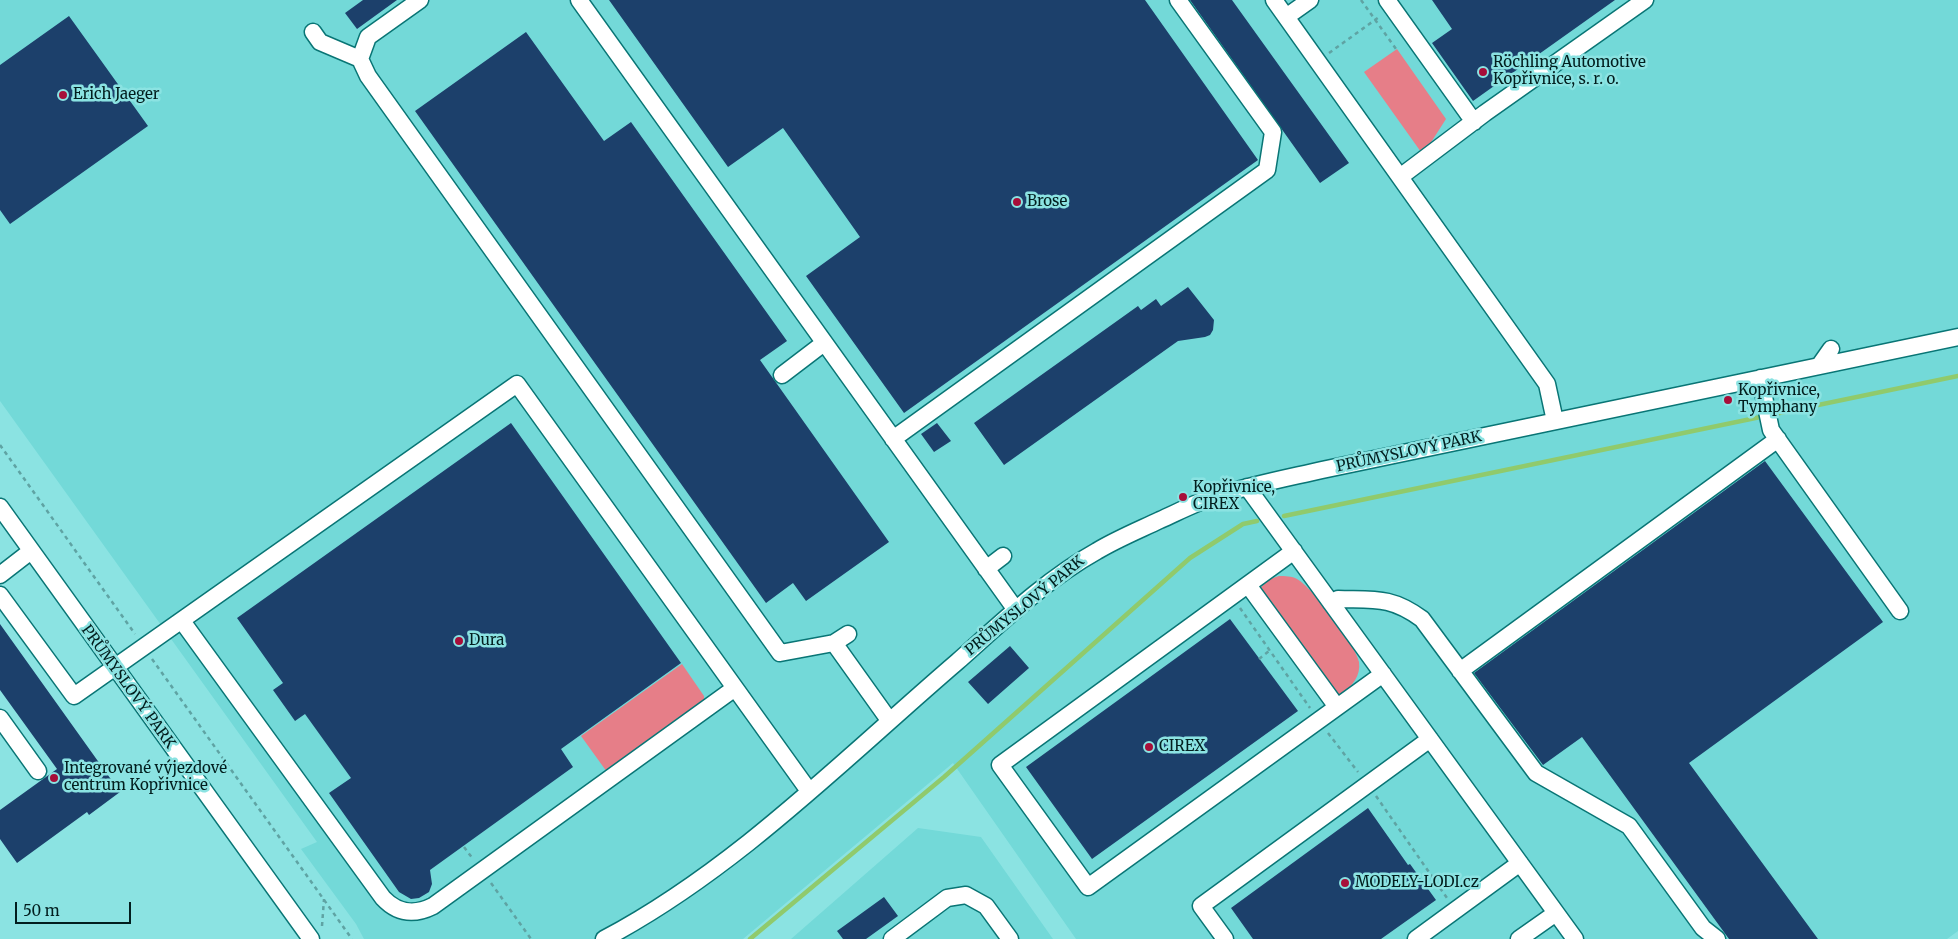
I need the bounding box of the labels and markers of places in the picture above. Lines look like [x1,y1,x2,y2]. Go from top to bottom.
place label: Röchling Automotive Kopřivnice, s. r. o. [1493,54,1646,89]
marker: Röchling Automotive Kopřivnice, s. r. o. [1477,66,1489,78]
place label: Erich Jaeger [73,86,160,104]
marker: Erich Jaeger [57,89,69,101]
place label: Brose [1027,193,1067,211]
marker: Brose [1011,196,1023,208]
place label: Kopřivnice, Tymphany [1738,382,1820,417]
marker: Kopřivnice, Tymphany [1722,394,1734,406]
place label: Kopřivnice, CIREX [1193,479,1275,514]
marker: Kopřivnice, CIREX [1177,491,1189,503]
place label: Dura [469,632,504,650]
marker: Dura [453,635,465,647]
place label: CIREX [1159,738,1205,756]
marker: CIREX [1143,741,1155,753]
place label: Integrované výjezdové centrum Kopřivnice [64,760,227,795]
marker: Integrované výjezdové centrum Kopřivnice [48,772,60,784]
place label: MODELY-LODI.cz [1355,874,1479,892]
marker: MODELY-LODI.cz [1339,877,1351,889]

